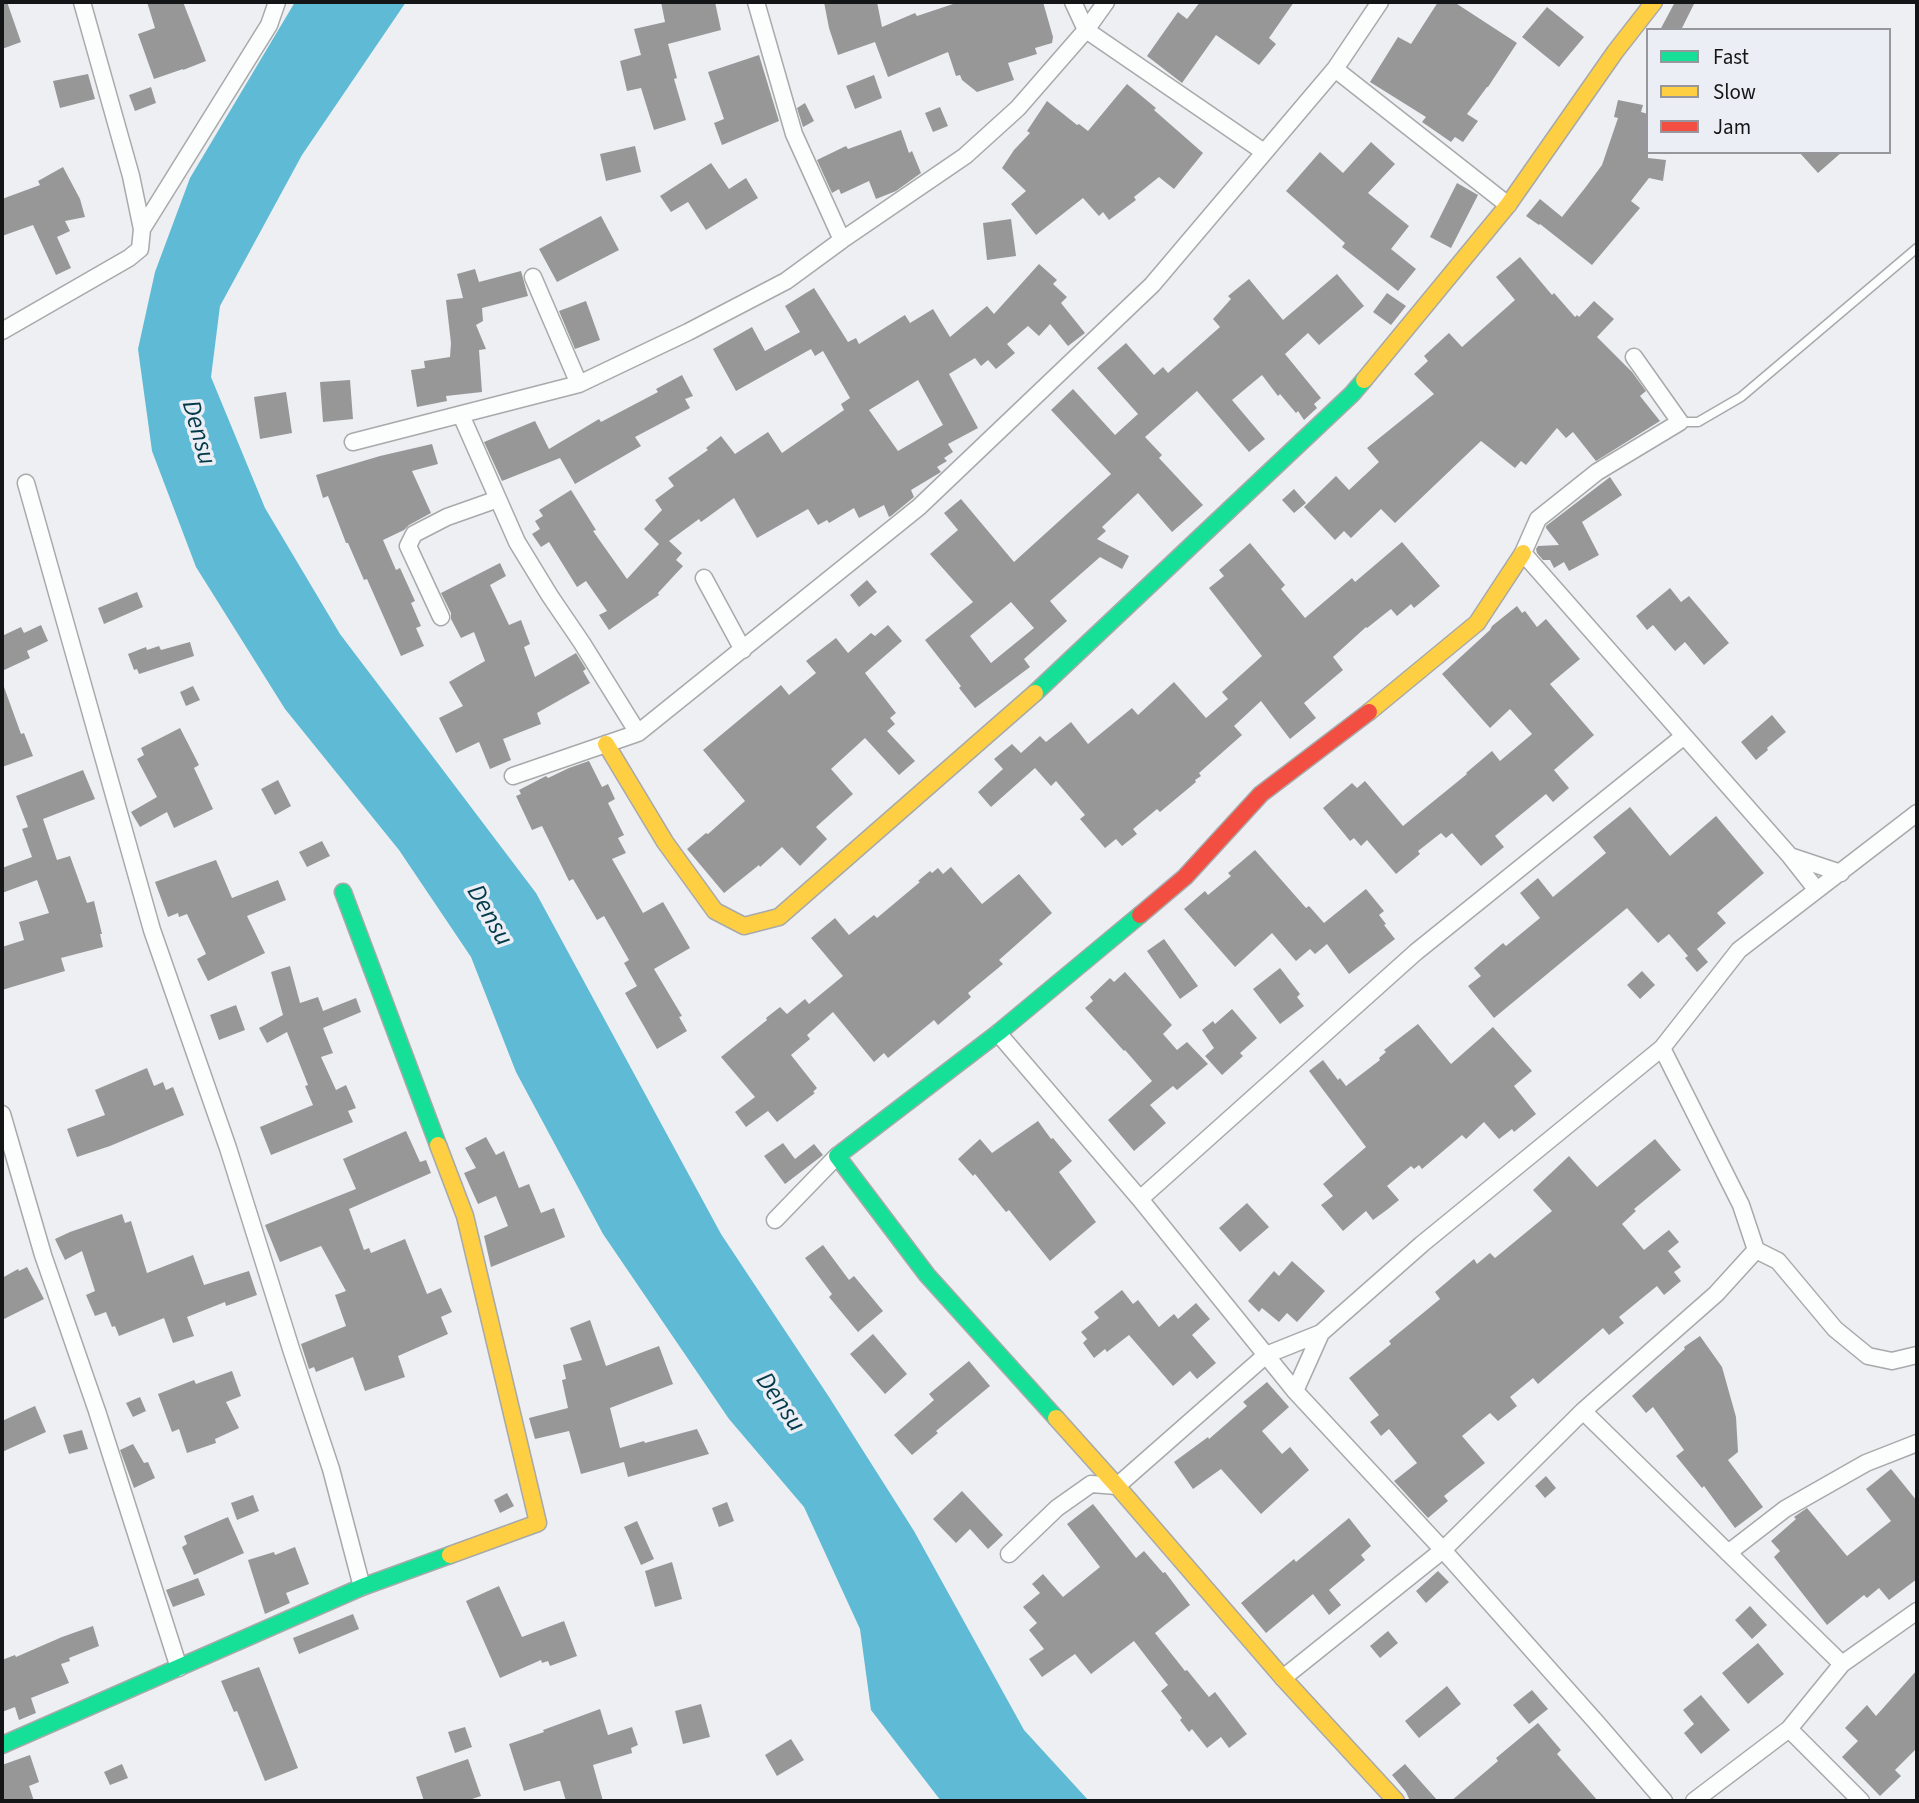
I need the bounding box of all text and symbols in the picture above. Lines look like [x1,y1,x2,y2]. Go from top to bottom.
legend [1646,28,1891,154]
text: Fast [1713,42,1749,72]
text: Slow [1713,77,1756,107]
text: Jam [1713,112,1751,142]
water label: Densu [173,397,221,469]
water label: Densu [458,880,518,952]
water label: Densu [747,1367,811,1439]

